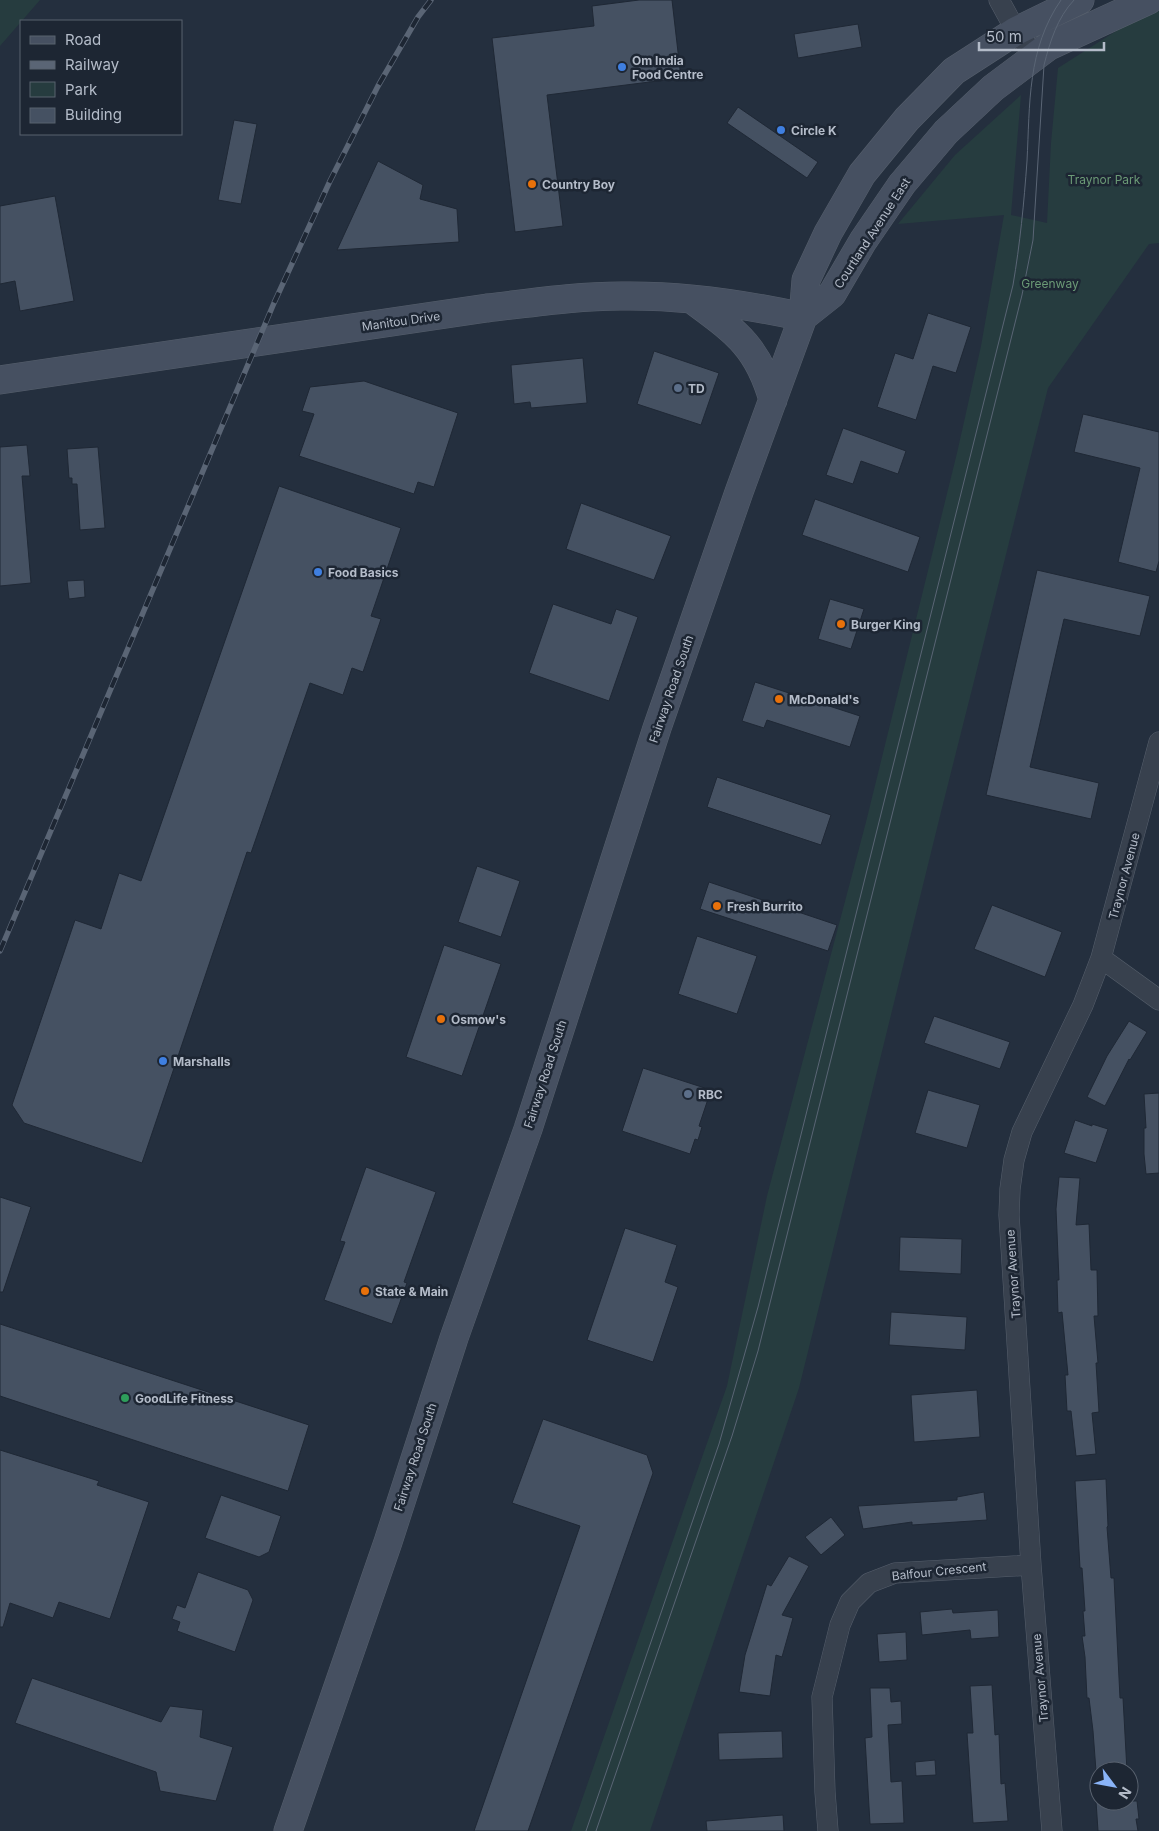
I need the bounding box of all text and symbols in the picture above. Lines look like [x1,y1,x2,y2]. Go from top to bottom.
legend [20,20,182,135]
scale bar [979,20,1104,52]
text: 50 m [986,27,1022,46]
text: Road [65,30,101,49]
place label: Om India Food Centre [632,53,703,82]
text: Railway [65,55,120,74]
marker: Om India Food Centre [616,61,628,73]
text: Park [65,80,98,99]
text: Building [65,105,122,124]
place label: Circle K [791,123,837,138]
marker: Circle K [775,124,787,136]
park label: Traynor Park [1068,172,1141,187]
street label: Courtland Avenue East [831,175,913,291]
place label: Country Boy [542,177,616,192]
marker: Country Boy [526,178,538,190]
park label: Greenway [1021,276,1079,291]
street label: Manitou Drive [361,308,441,334]
place label: TD [688,381,705,396]
marker: TD [672,382,684,394]
place label: Food Basics [328,565,399,580]
marker: Food Basics [312,566,324,578]
place label: Burger King [851,617,921,632]
marker: Burger King [835,618,847,630]
street label: Fairway Road South [646,633,696,745]
place label: McDonald's [789,692,859,707]
marker: McDonald's [773,693,785,705]
street label: Traynor Avenue [1105,831,1143,921]
place label: Fresh Burrito [727,899,803,914]
marker: Fresh Burrito [711,900,723,912]
place label: Osmow's [451,1012,506,1027]
marker: Osmow's [435,1013,447,1025]
street label: Fairway Road South [520,1018,570,1130]
place label: Marshalls [173,1054,231,1069]
marker: Marshalls [157,1055,169,1067]
place label: RBC [698,1087,723,1102]
marker: RBC [682,1088,694,1100]
street label: Traynor Avenue [1002,1229,1024,1319]
place label: State & Main [375,1284,448,1299]
marker: State & Main [359,1285,371,1297]
place label: GoodLife Fitness [135,1391,234,1406]
marker: GoodLife Fitness [119,1392,131,1404]
street label: Fairway Road South [390,1401,440,1513]
street label: Balfour Crescent [891,1559,987,1583]
street label: Traynor Avenue [1029,1633,1051,1723]
north arrow [1089,1761,1139,1811]
text: N [1115,1784,1135,1802]

